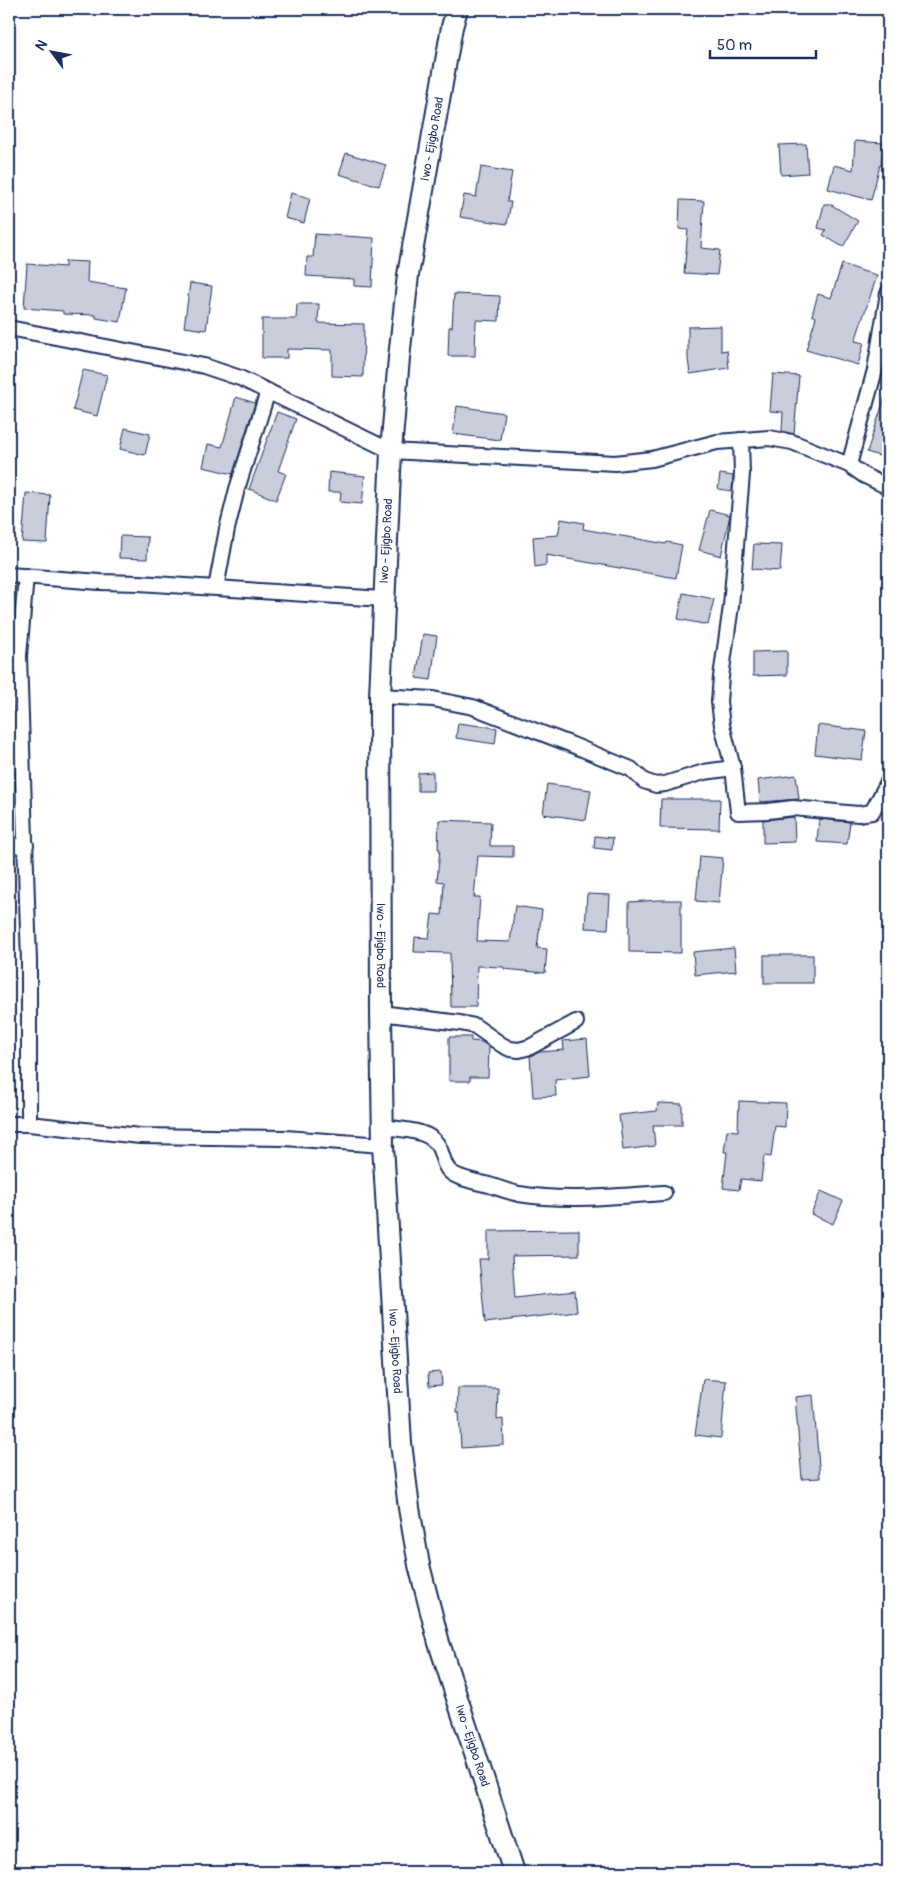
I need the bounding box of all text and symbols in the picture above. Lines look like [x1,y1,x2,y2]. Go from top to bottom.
north arrow [28,28,78,78]
scale bar [710,28,816,60]
text: 50 m [717,36,752,55]
text: N [32,37,51,54]
street label: Iwo - Ejigbo Road [418,96,447,182]
street label: Iwo - Ejigbo Road [377,498,396,584]
street label: Iwo - Ejigbo Road [373,903,388,988]
street label: Iwo - Ejigbo Road [385,1308,405,1394]
street label: Iwo - Ejigbo Road [452,1703,493,1789]

